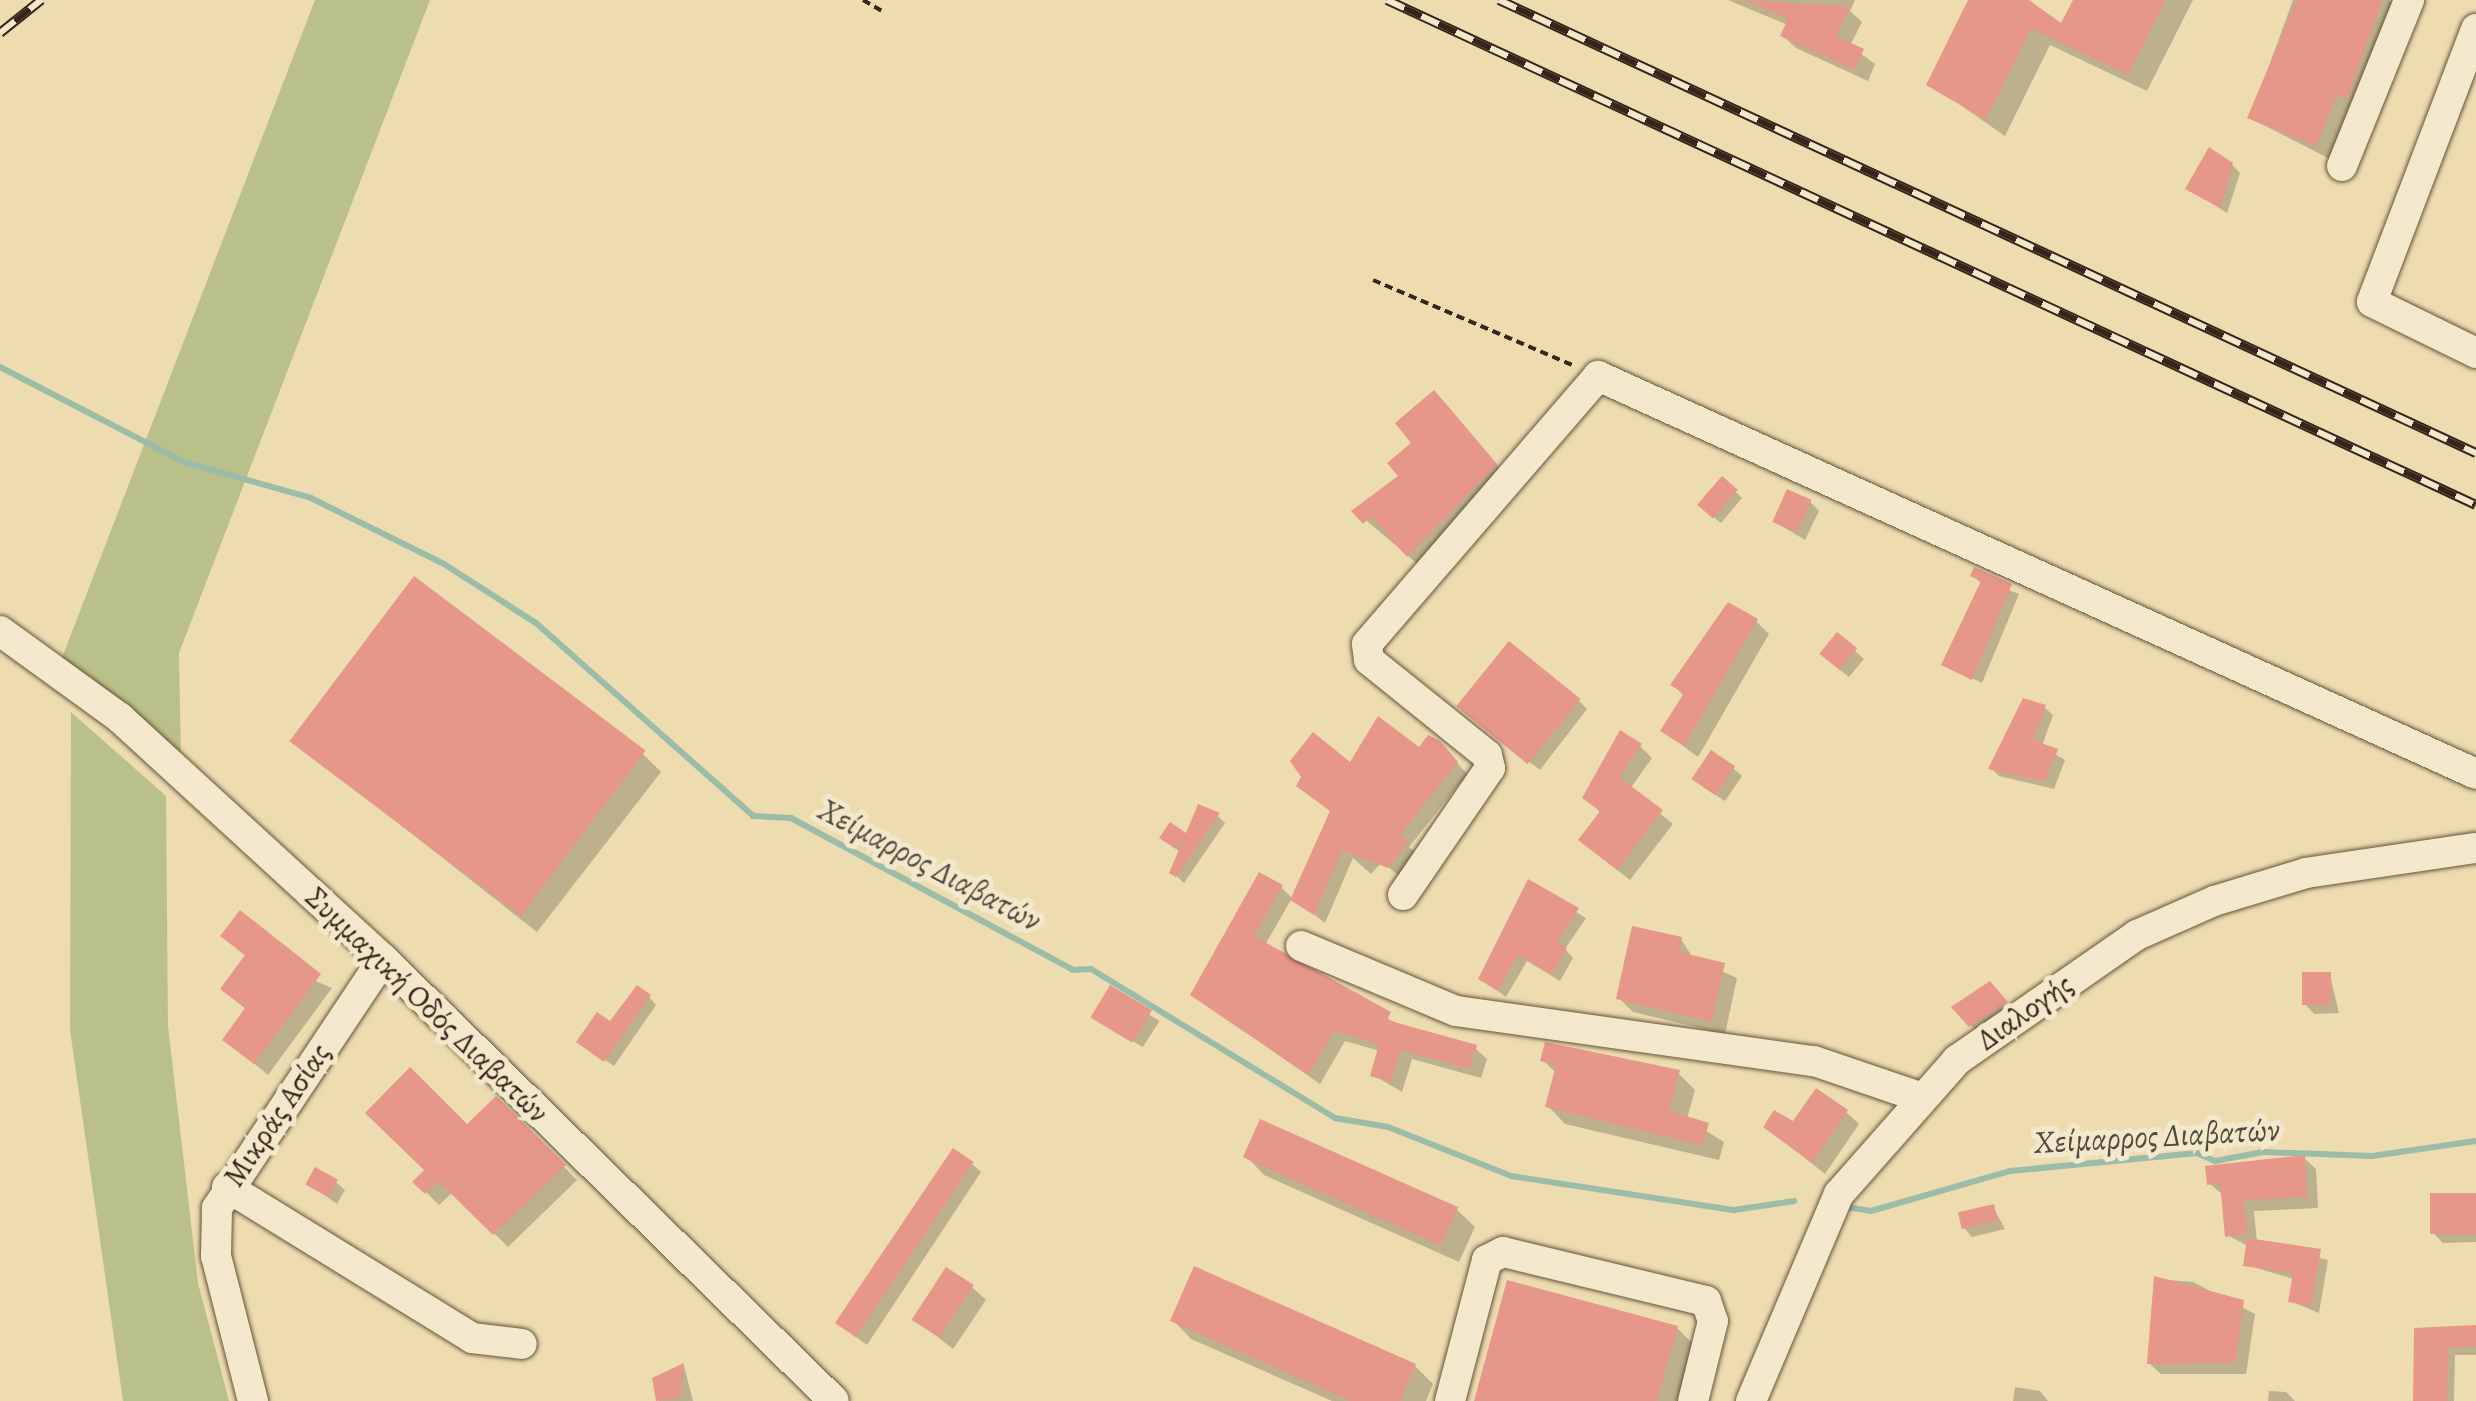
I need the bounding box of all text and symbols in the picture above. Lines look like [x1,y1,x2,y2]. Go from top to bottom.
water label: Χείμαρρος Διαβατών [812,790,1048,940]
street label: Συμμαχική Οδός Διαβατών [298,880,556,1130]
street label: Διαλογής [1970,966,2080,1058]
street label: Μικράς Ασίας [216,1036,338,1194]
water label: Χείμαρρος Διαβατών [2033,1110,2281,1162]

